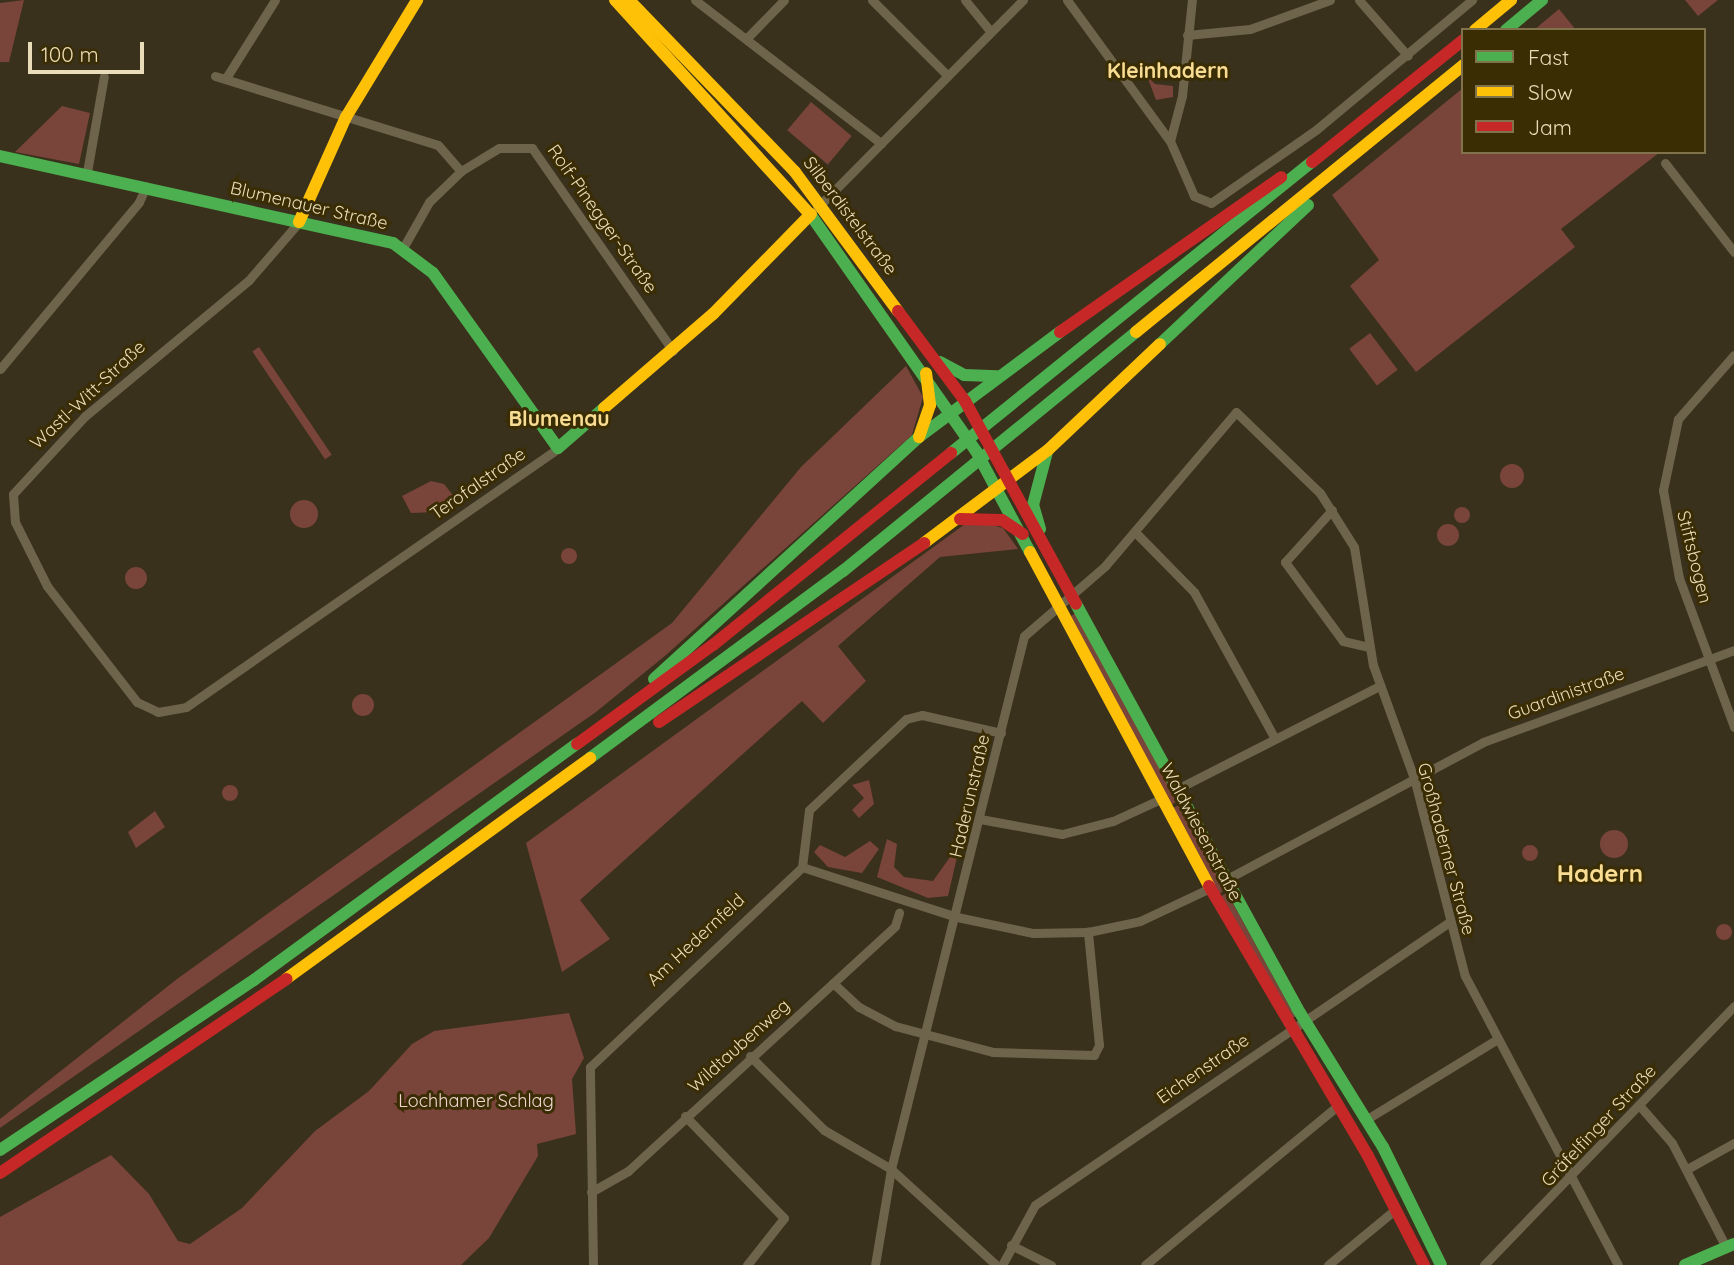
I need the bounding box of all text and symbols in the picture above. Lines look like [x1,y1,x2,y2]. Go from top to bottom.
scale bar [32,28,147,72]
legend [1461,28,1706,154]
text: 100 m [41,41,99,67]
text: Fast [1528,44,1569,70]
district label: Kleinhadern [1107,57,1229,83]
text: Slow [1528,79,1573,105]
text: Jam [1528,114,1572,140]
street label: Rolf-Pinegger-Straße [542,140,662,298]
street label: Silberdistelstraße [798,153,902,279]
street label: Blumenauer Straße [228,177,390,235]
street label: Wastl-Witt-Straße [26,336,150,454]
district label: Blumenau [508,405,610,431]
street label: Terofalstraße [426,443,530,525]
street label: Stiftsbogen [1672,508,1716,606]
street label: Guardinistraße [1505,663,1627,725]
street label: Haderunstraße [945,732,995,860]
street label: Waldwiesenstraße [1156,759,1246,905]
street label: Großhaderner Straße [1413,761,1479,937]
district label: Hadern [1557,860,1643,888]
street label: Am Hedernfeld [643,889,749,991]
street label: Wildtaubenweg [684,995,794,1097]
street label: Eichenstraße [1153,1029,1253,1109]
street label: Gräfelfinger Straße [1537,1061,1661,1191]
park label: Lochhamer Schlag [398,1090,554,1112]

